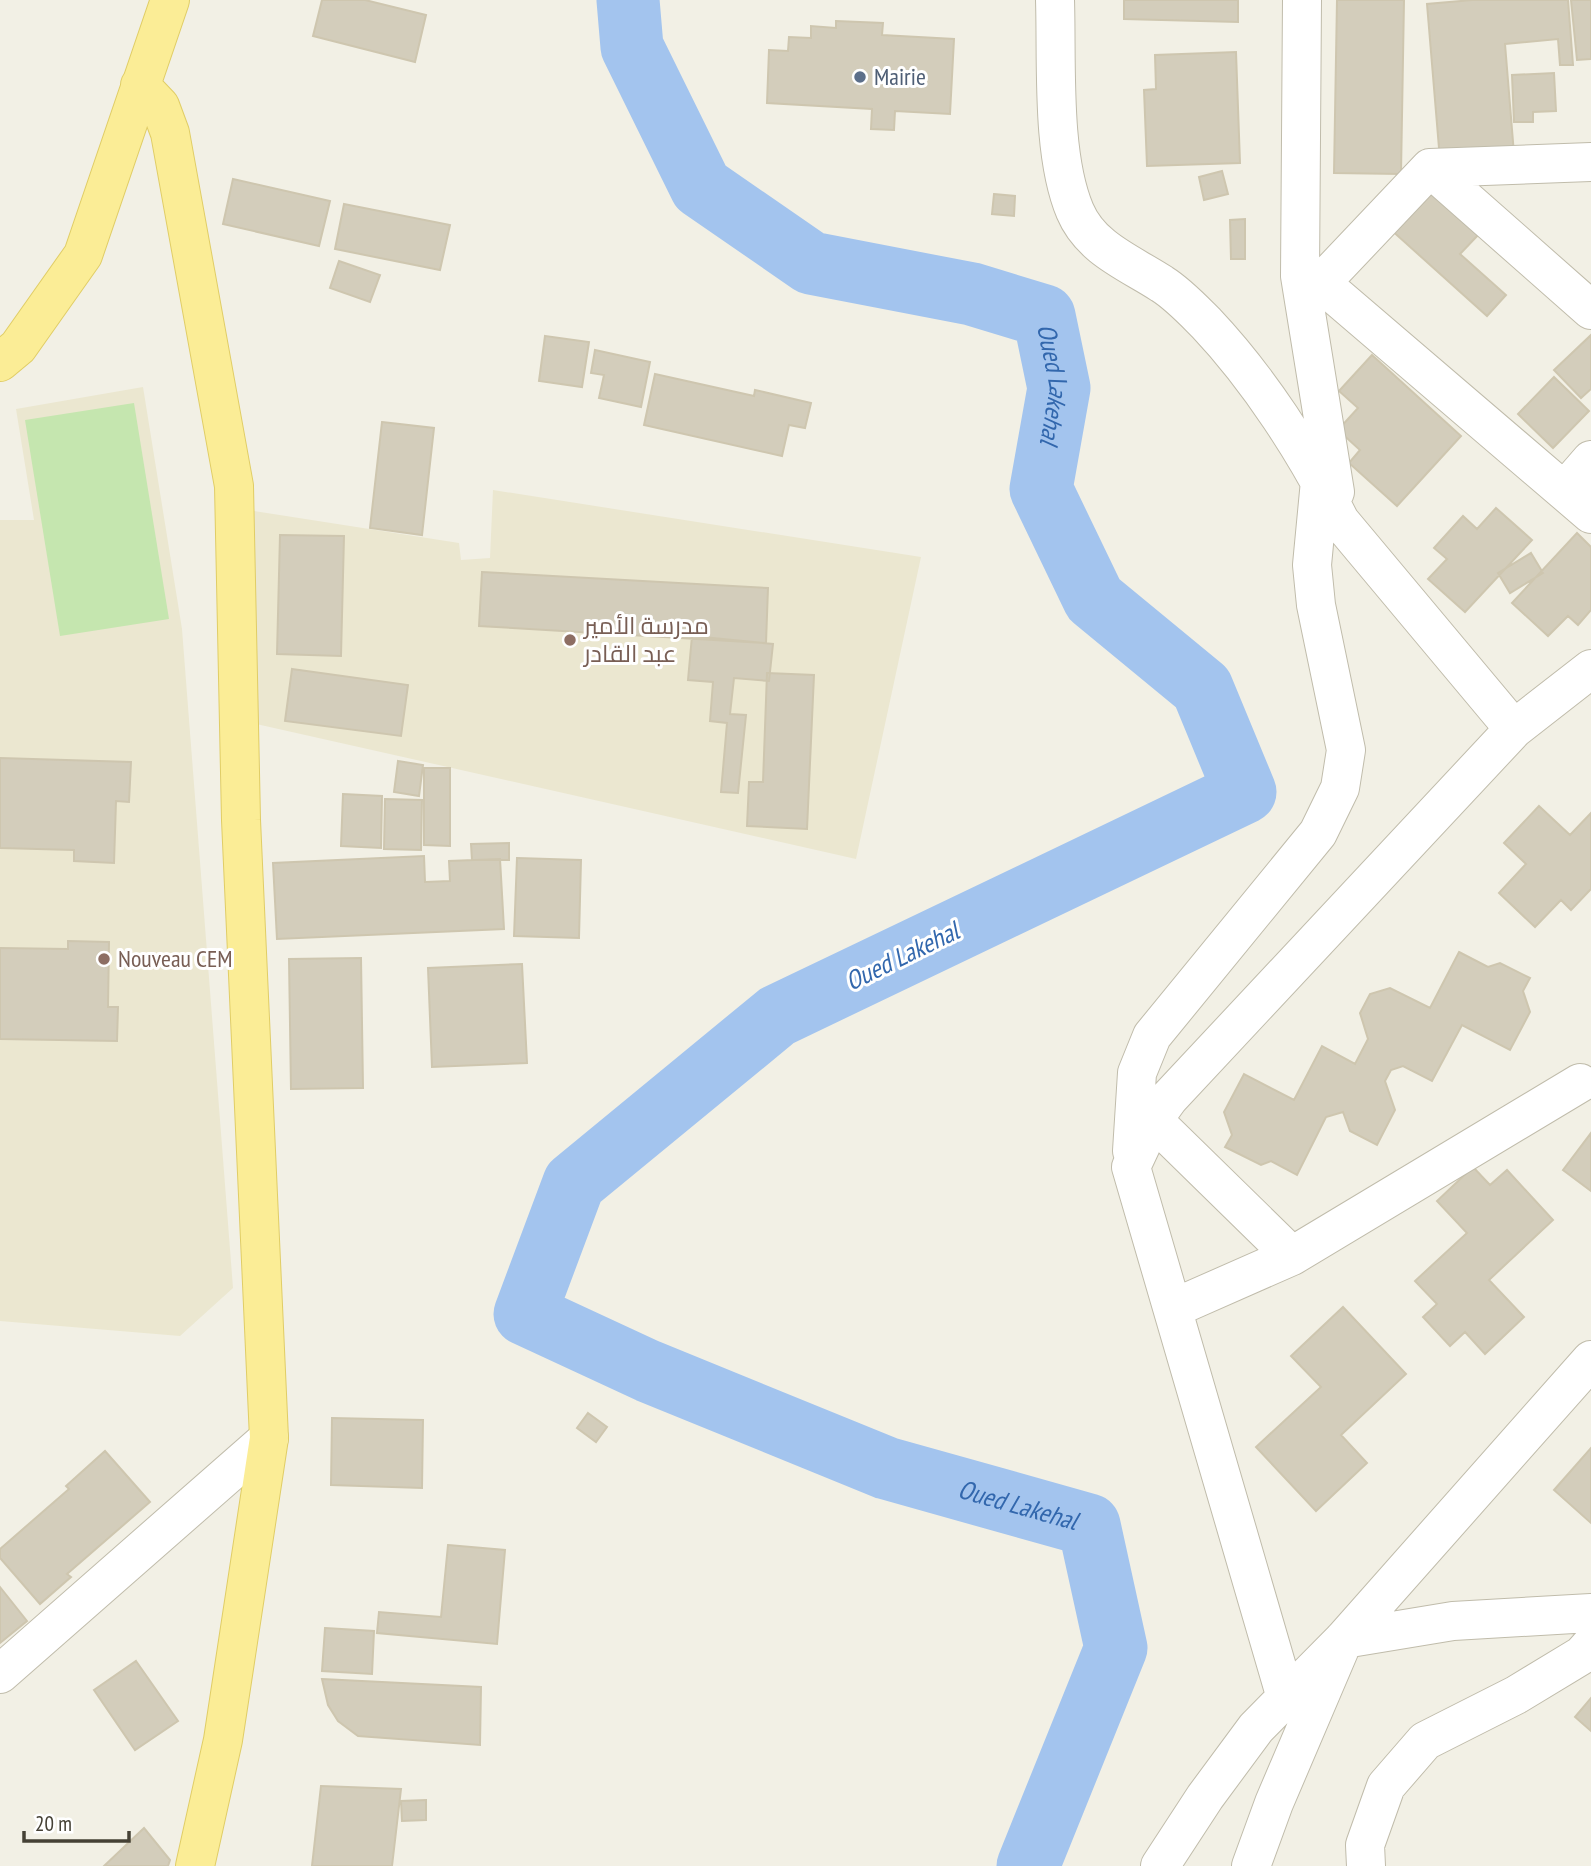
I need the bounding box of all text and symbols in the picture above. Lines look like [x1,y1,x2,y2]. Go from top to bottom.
place label: Mairie [874,61,926,92]
marker: Mairie [852,69,868,85]
water label: Oued Lakehal [1030,321,1076,450]
place label: مدرسة الأمير عبد القادر [582,610,709,669]
marker: مدرسة الأمير عبد القادر [562,632,578,648]
water label: Oued Lakehal [840,913,967,997]
place label: Nouveau CEM [118,943,233,974]
marker: Nouveau CEM [96,951,112,967]
water label: Oued Lakehal [955,1472,1084,1538]
scale bar [24,1800,130,1844]
text: 20 m [35,1810,72,1837]

